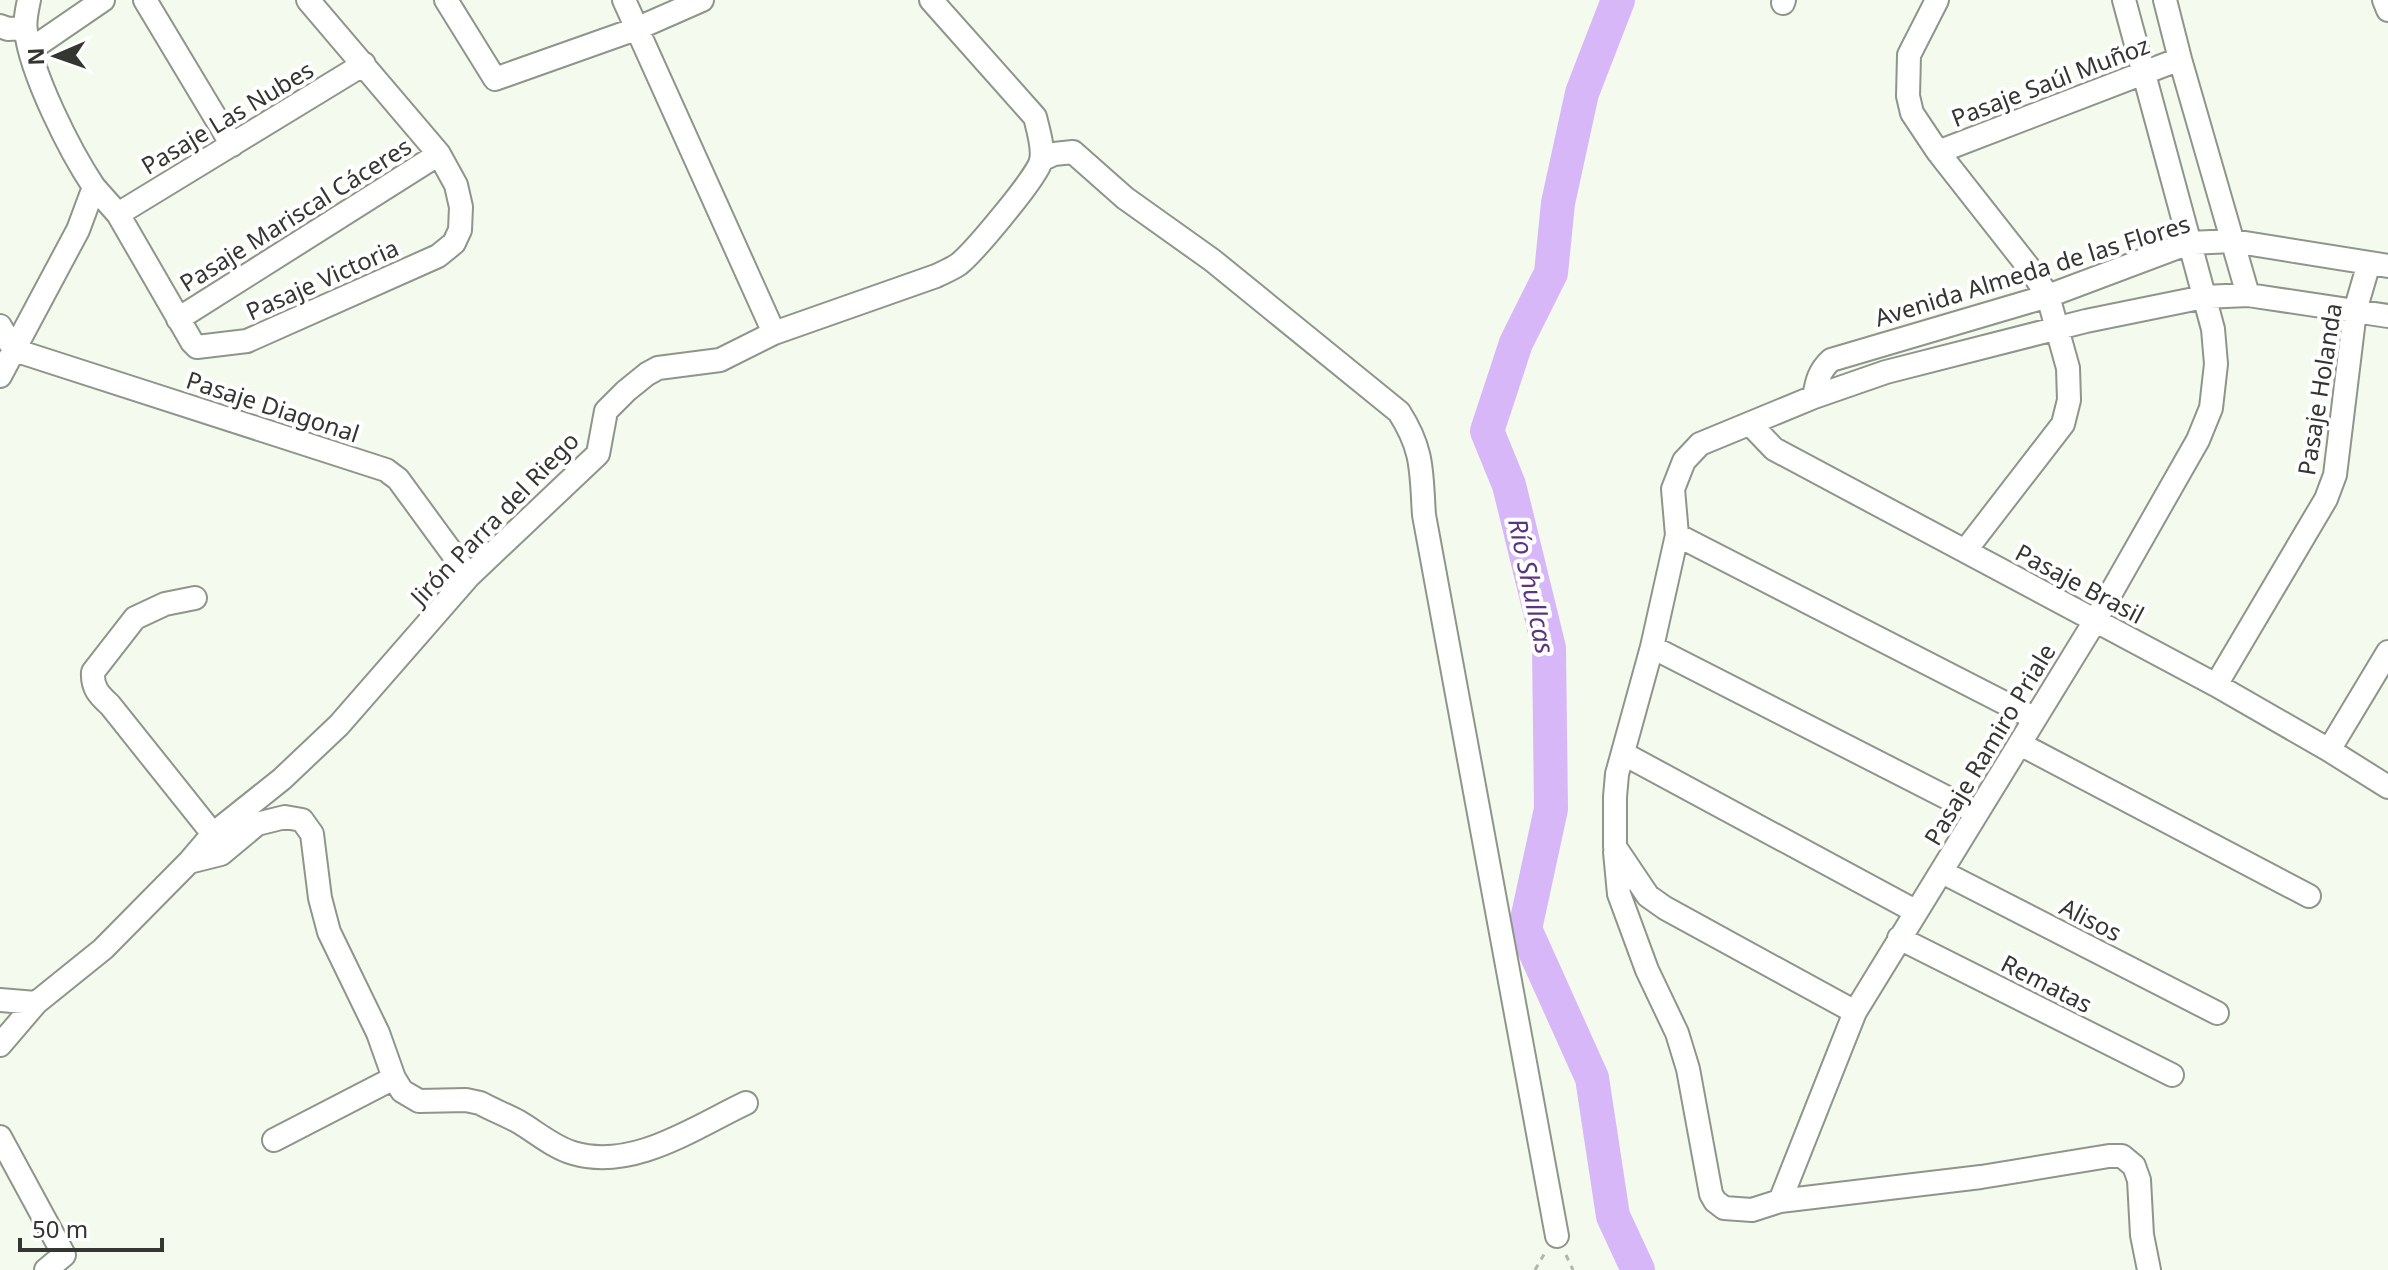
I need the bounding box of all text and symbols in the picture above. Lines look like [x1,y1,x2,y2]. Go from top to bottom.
north arrow [16,16,96,96]
street label: Pasaje Saúl Muñoz [1946,28,2154,134]
text: N [20,47,50,66]
street label: Pasaje Las Nubes [135,52,319,182]
street label: Pasaje Mariscal Cáceres [173,129,417,299]
street label: Avenida Almeda de las Flores [1870,206,2194,334]
street label: Pasaje Victoria [240,231,404,327]
street label: Pasaje Holanda [2289,301,2349,477]
street label: Pasaje Diagonal [182,363,364,449]
street label: Jirón Parra del Riego [401,424,586,613]
water label: Río Shullcas [1500,515,1564,657]
street label: Pasaje Brasil [2010,535,2150,631]
street label: Pasaje Ramiro Priale [1916,637,2062,851]
street label: Alisos [2054,889,2128,949]
street label: Rematas [1996,946,2098,1020]
scale bar [20,1202,162,1252]
text: 50 m [32,1212,88,1245]

